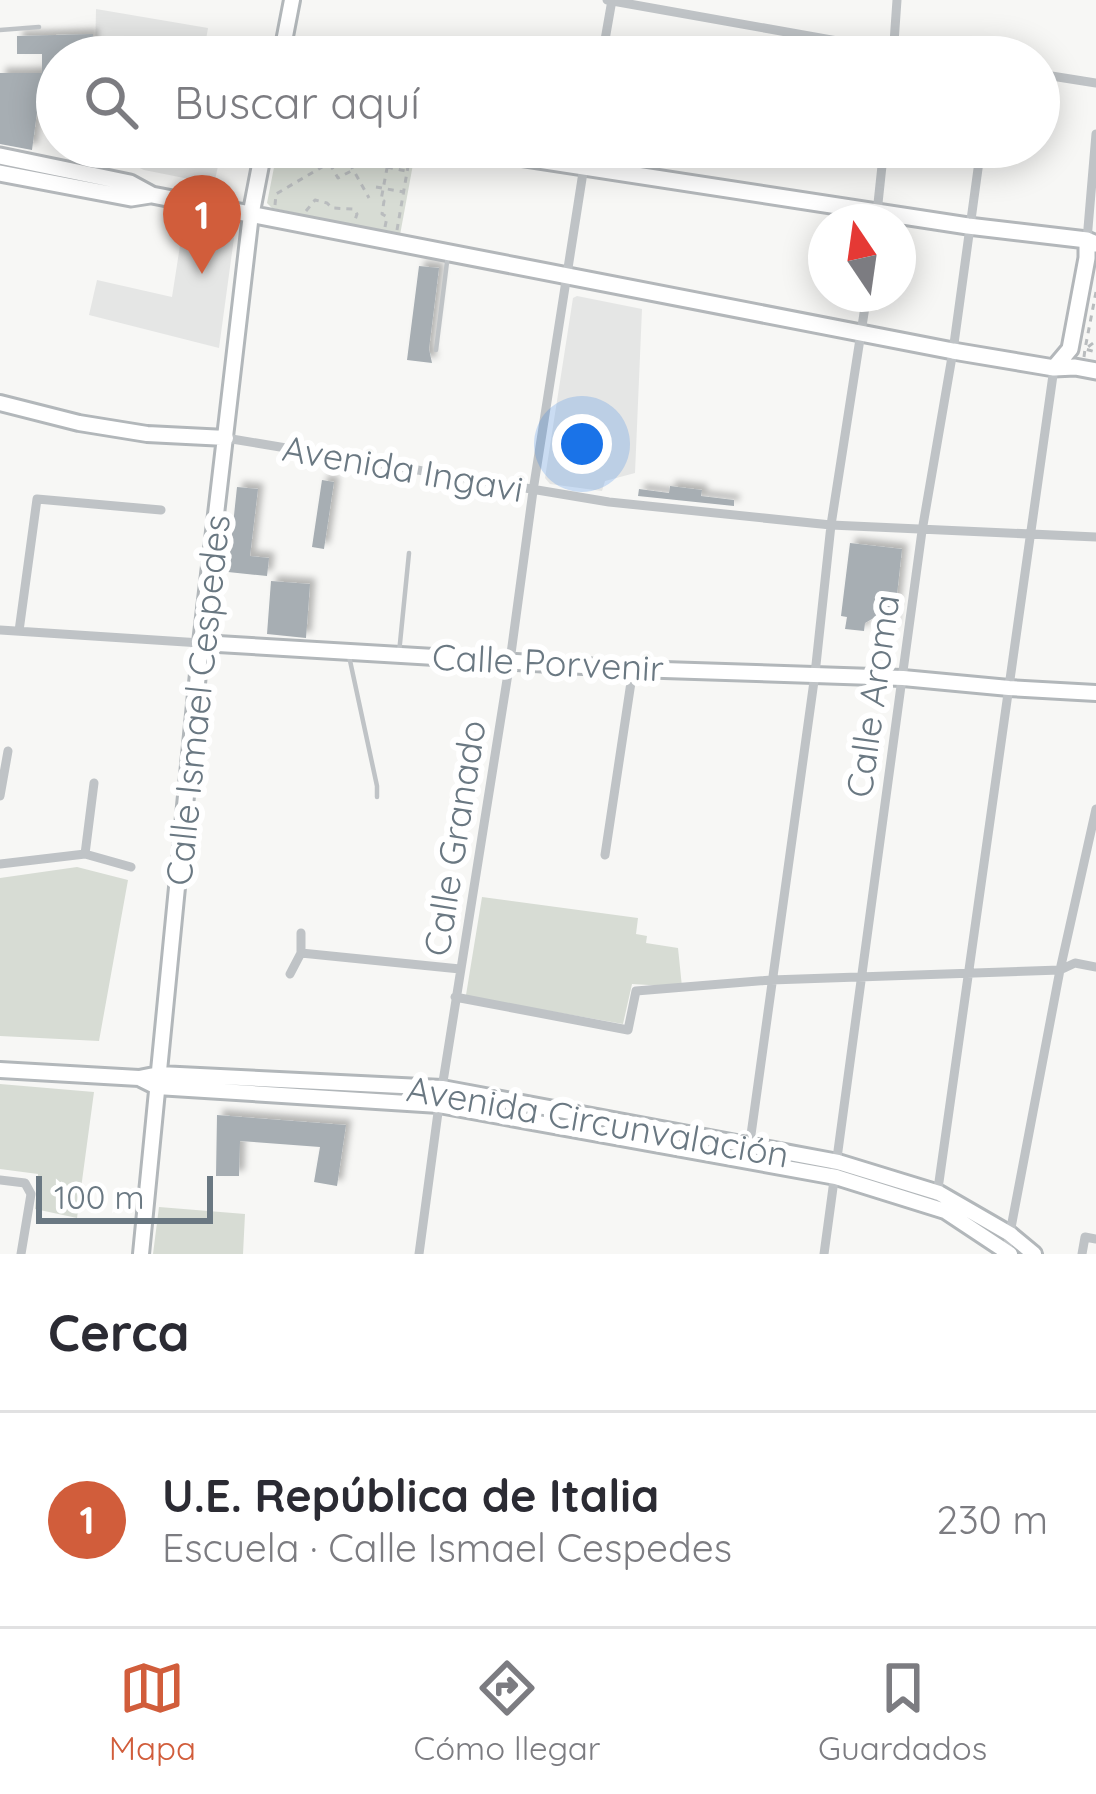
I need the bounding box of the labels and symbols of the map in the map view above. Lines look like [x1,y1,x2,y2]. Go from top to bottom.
pin: 1 [163,175,241,274]
north arrow [808,204,916,312]
your location [552,414,612,474]
street label: Avenida Ingavi [279,425,527,511]
street label: Calle Ismael Cespedes [155,512,239,888]
street label: Calle Aroma [835,592,909,800]
street label: Calle Porvenir [431,633,665,691]
street label: Calle Granado [413,717,495,959]
street label: Avenida Circunvalación [403,1065,793,1177]
scale bar [36,1170,213,1223]

